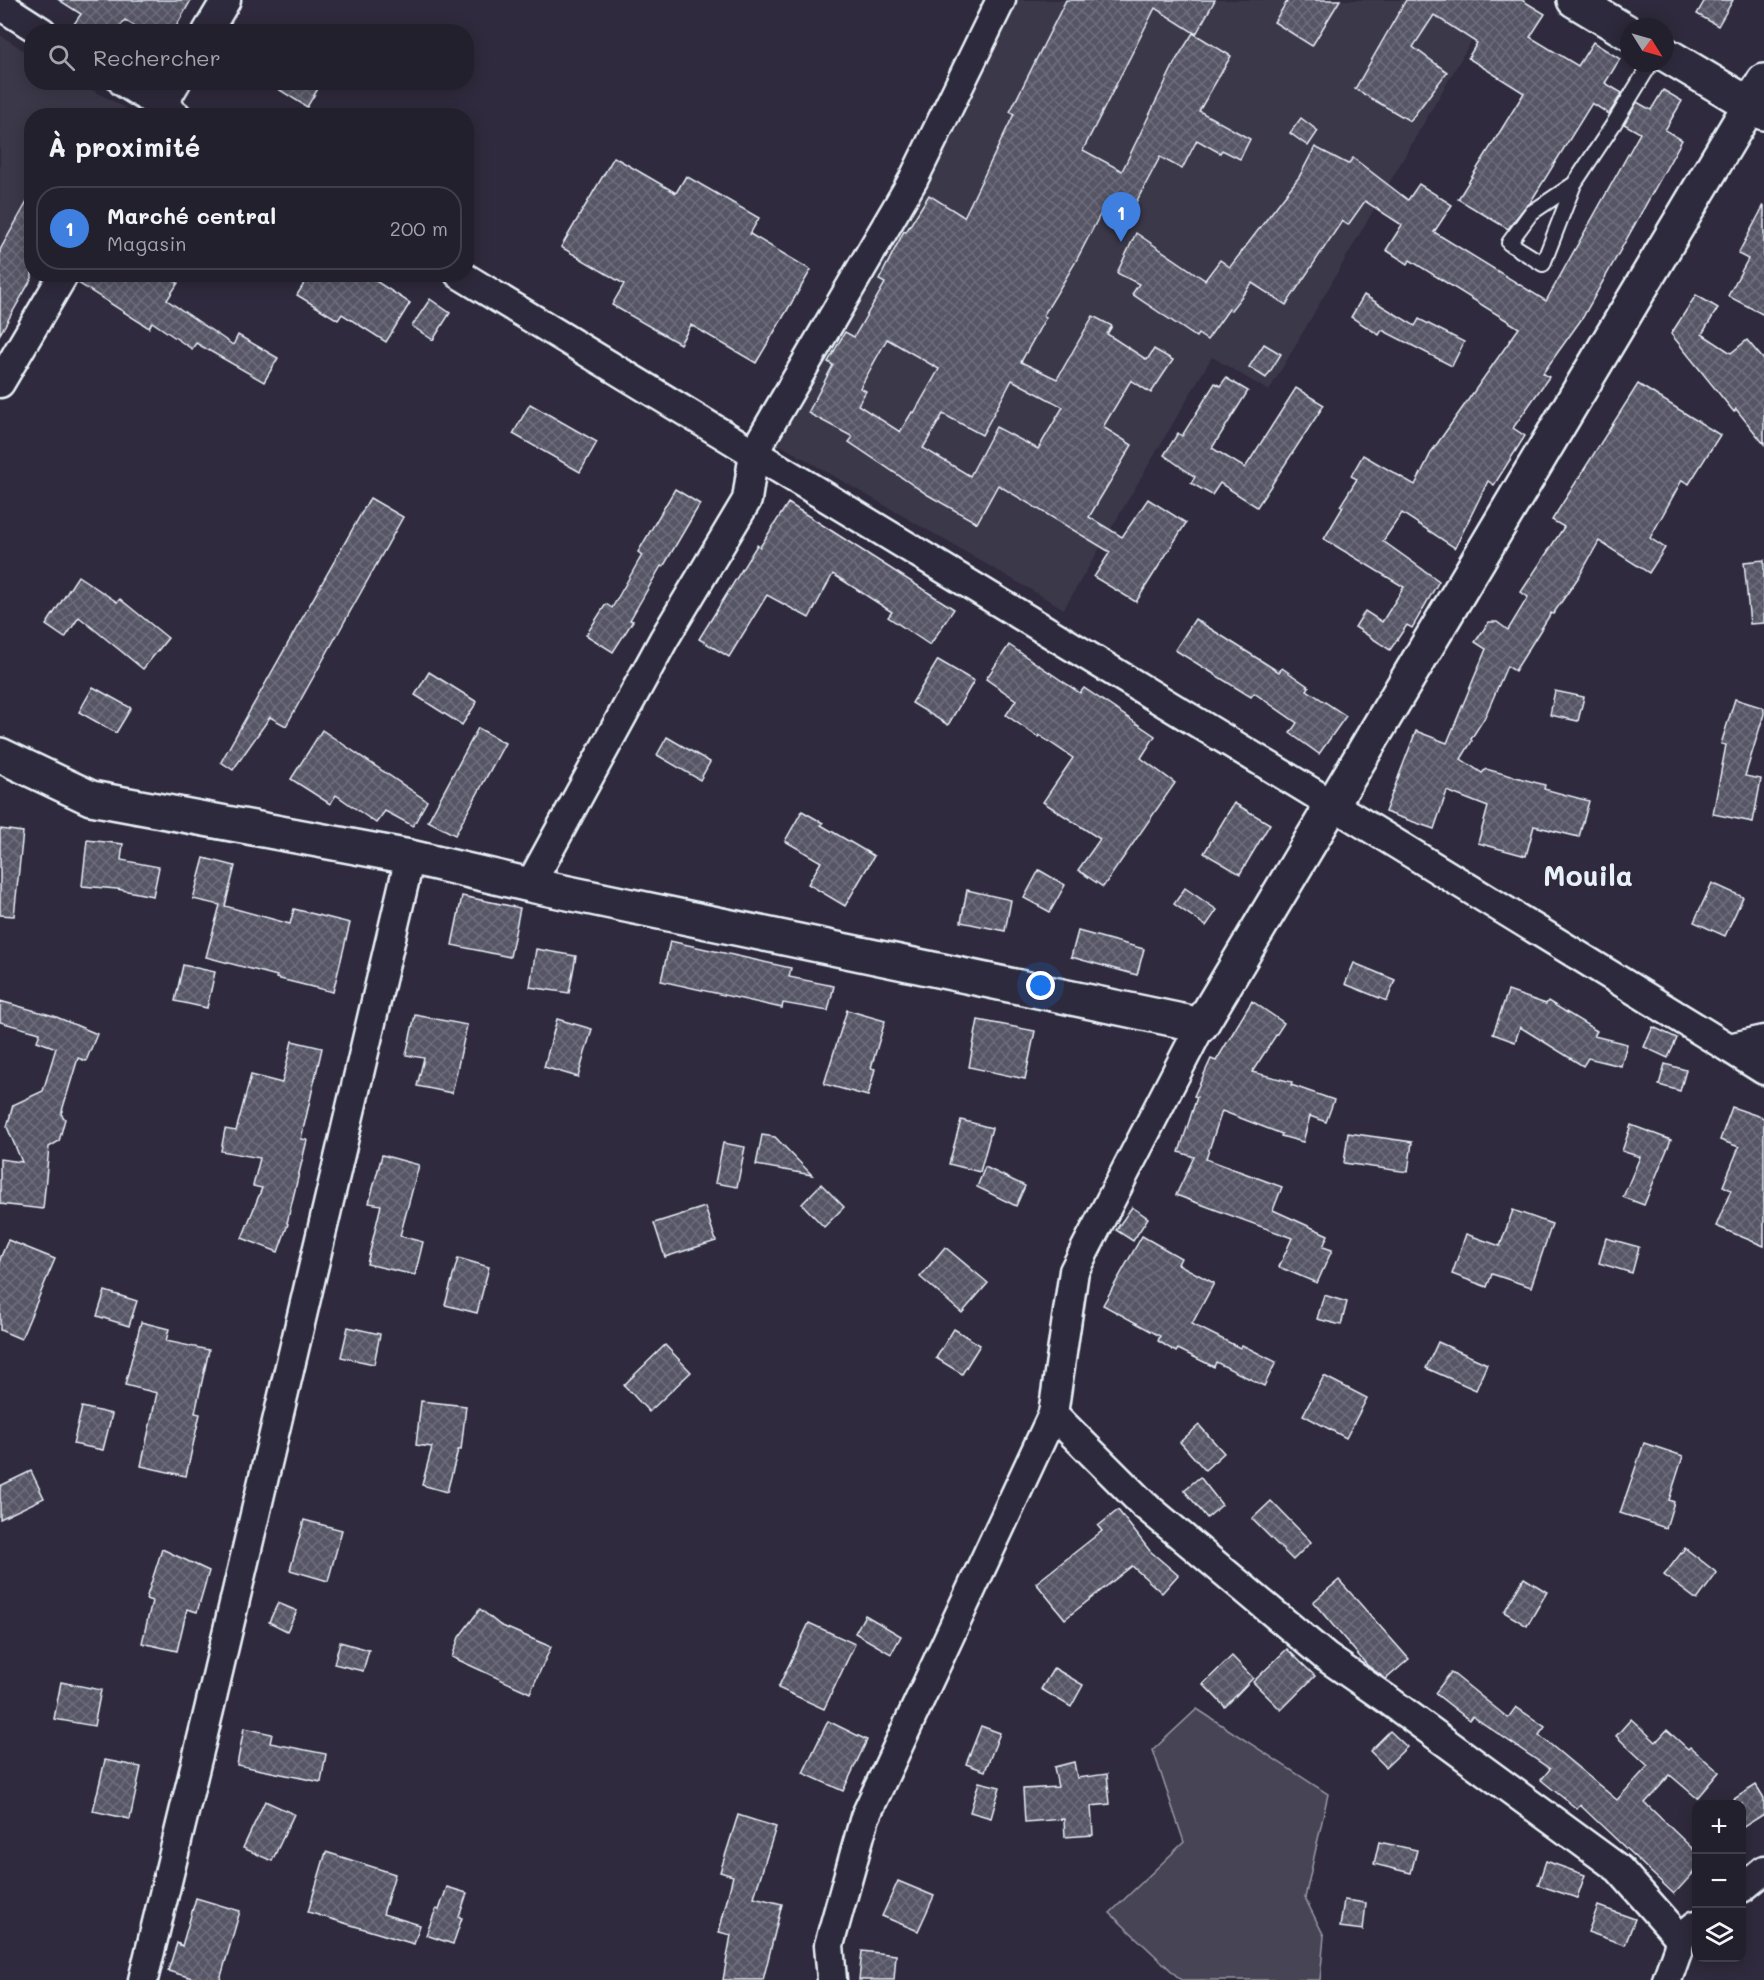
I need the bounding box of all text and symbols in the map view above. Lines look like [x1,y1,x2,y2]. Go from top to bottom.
north arrow [1620,18,1674,72]
search box [24,24,474,90]
icon: search [45,41,78,74]
text: Rechercher [93,43,221,72]
text: À proximité [48,130,200,164]
pin: 1 [1102,192,1140,242]
text: Marché central [107,201,276,230]
text: 1 [65,215,74,241]
text: 200 m [390,215,448,241]
text: Magasin [107,230,186,256]
district label: Mouila [1543,857,1633,893]
your location [1026,971,1055,1000]
map controls [1692,1800,1746,1962]
button: + [1692,1800,1746,1854]
button: − [1692,1854,1746,1908]
button: layers [1692,1908,1746,1962]

